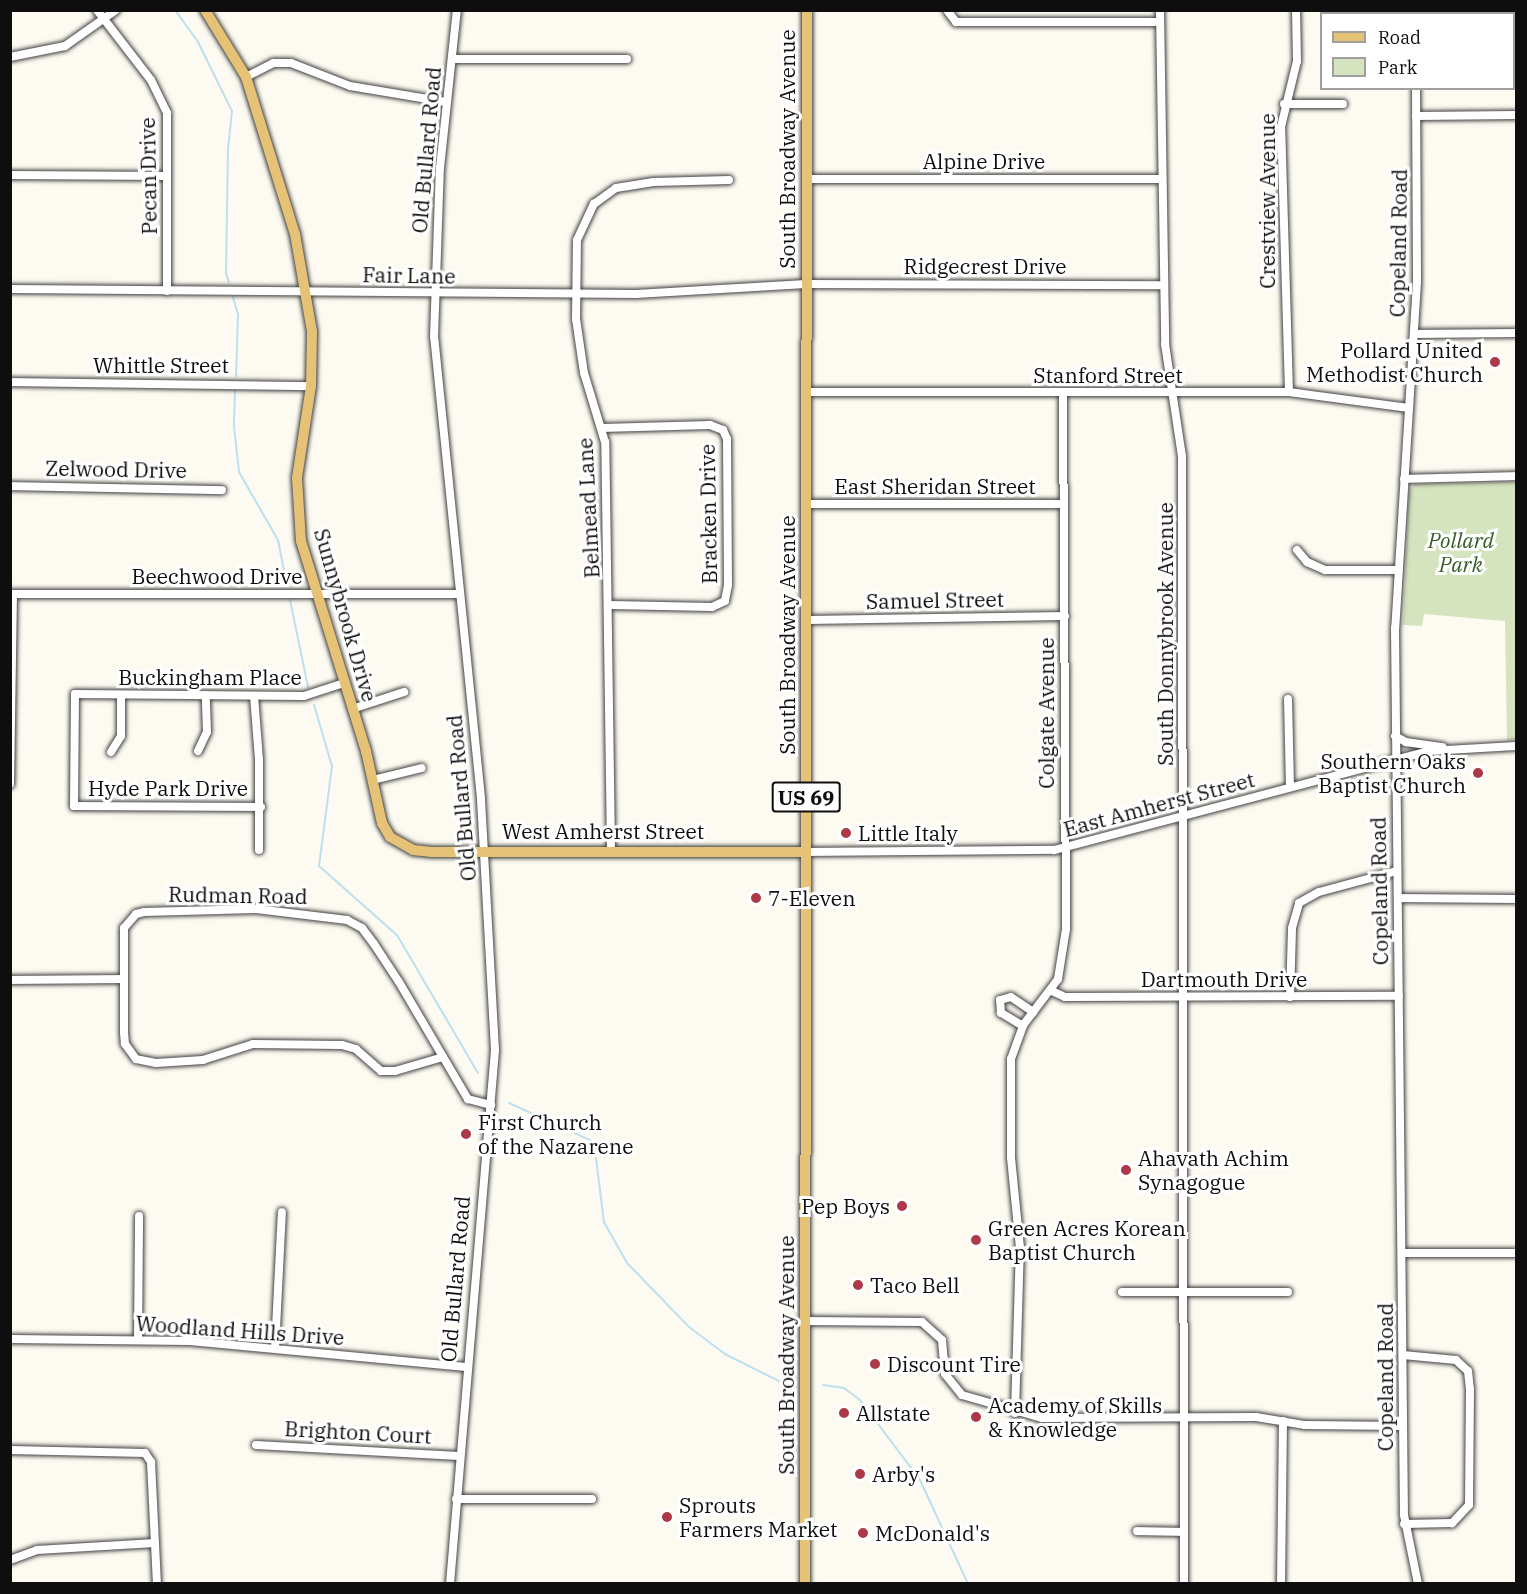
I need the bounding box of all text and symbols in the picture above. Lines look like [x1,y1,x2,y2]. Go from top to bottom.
legend [1320,12,1515,90]
text: Road [1378,26,1421,49]
street label: South Broadway Avenue [774,29,800,269]
text: Park [1378,56,1417,79]
street label: Old Bullard Road [406,66,446,234]
street label: Crestview Avenue [1254,113,1280,289]
street label: Pecan Drive [134,117,162,235]
street label: Alpine Drive [923,148,1045,174]
street label: Copeland Road [1384,169,1412,317]
street label: Ridgecrest Drive [904,253,1066,279]
street label: Fair Lane [362,262,456,288]
place label: Pollard United Methodist Church [1306,337,1483,387]
street label: Whittle Street [93,352,229,378]
marker: Pollard United Methodist Church [1488,355,1502,369]
street label: Stanford Street [1033,362,1183,388]
street label: Belmead Lane [572,437,604,579]
street label: Bracken Drive [694,444,722,584]
street label: Zelwood Drive [45,455,187,483]
street label: East Sheridan Street [834,473,1036,499]
street label: South Donnybrook Avenue [1152,502,1178,766]
street label: South Broadway Avenue [774,515,800,755]
street label: Sunnybrook Drive [309,525,383,705]
park label: Pollard Park [1428,527,1494,577]
street label: Beechwood Drive [131,563,303,589]
street label: Samuel Street [866,586,1004,614]
street label: Colgate Avenue [1033,637,1059,789]
street label: Buckingham Place [118,664,302,690]
street label: Old Bullard Road [441,714,481,882]
place label: Southern Oaks Baptist Church [1318,748,1466,798]
street label: East Amherst Street [1061,766,1257,842]
marker: Southern Oaks Baptist Church [1471,766,1485,780]
street label: Hyde Park Drive [88,775,248,801]
road number: US 69 [772,780,840,814]
street label: Copeland Road [1365,817,1393,965]
street label: West Amherst Street [502,818,704,844]
place label: Little Italy [858,820,958,846]
marker: Little Italy [839,826,853,840]
street label: Rudman Road [168,881,308,909]
place label: 7-Eleven [768,885,856,911]
marker: 7-Eleven [749,891,763,905]
street label: Dartmouth Drive [1141,966,1307,992]
place label: First Church of the Nazarene [478,1109,633,1159]
marker: First Church of the Nazarene [459,1127,473,1141]
place label: Ahavath Achim Synagogue [1138,1145,1289,1195]
marker: Ahavath Achim Synagogue [1119,1163,1133,1177]
place label: Pep Boys [801,1193,890,1219]
street label: Old Bullard Road [435,1195,475,1363]
marker: Pep Boys [895,1199,909,1213]
place label: Green Acres Korean Baptist Church [988,1215,1186,1265]
marker: Green Acres Korean Baptist Church [969,1233,983,1247]
street label: South Broadway Avenue [773,1235,799,1475]
place label: Taco Bell [870,1272,960,1298]
marker: Taco Bell [851,1278,865,1292]
street label: Copeland Road [1372,1303,1398,1451]
street label: Woodland Hills Drive [135,1310,345,1350]
place label: Discount Tire [887,1351,1021,1377]
marker: Discount Tire [868,1357,882,1371]
place label: Academy of Skills & Knowledge [988,1392,1162,1442]
place label: Allstate [856,1400,930,1426]
marker: Allstate [837,1406,851,1420]
marker: Academy of Skills & Knowledge [969,1410,983,1424]
street label: Brighton Court [284,1416,432,1448]
place label: Arby's [872,1461,935,1487]
marker: Arby's [853,1467,867,1481]
place label: Sprouts Farmers Market [679,1492,837,1542]
marker: Sprouts Farmers Market [660,1510,674,1524]
place label: McDonald's [875,1520,990,1546]
marker: McDonald's [856,1526,870,1540]

